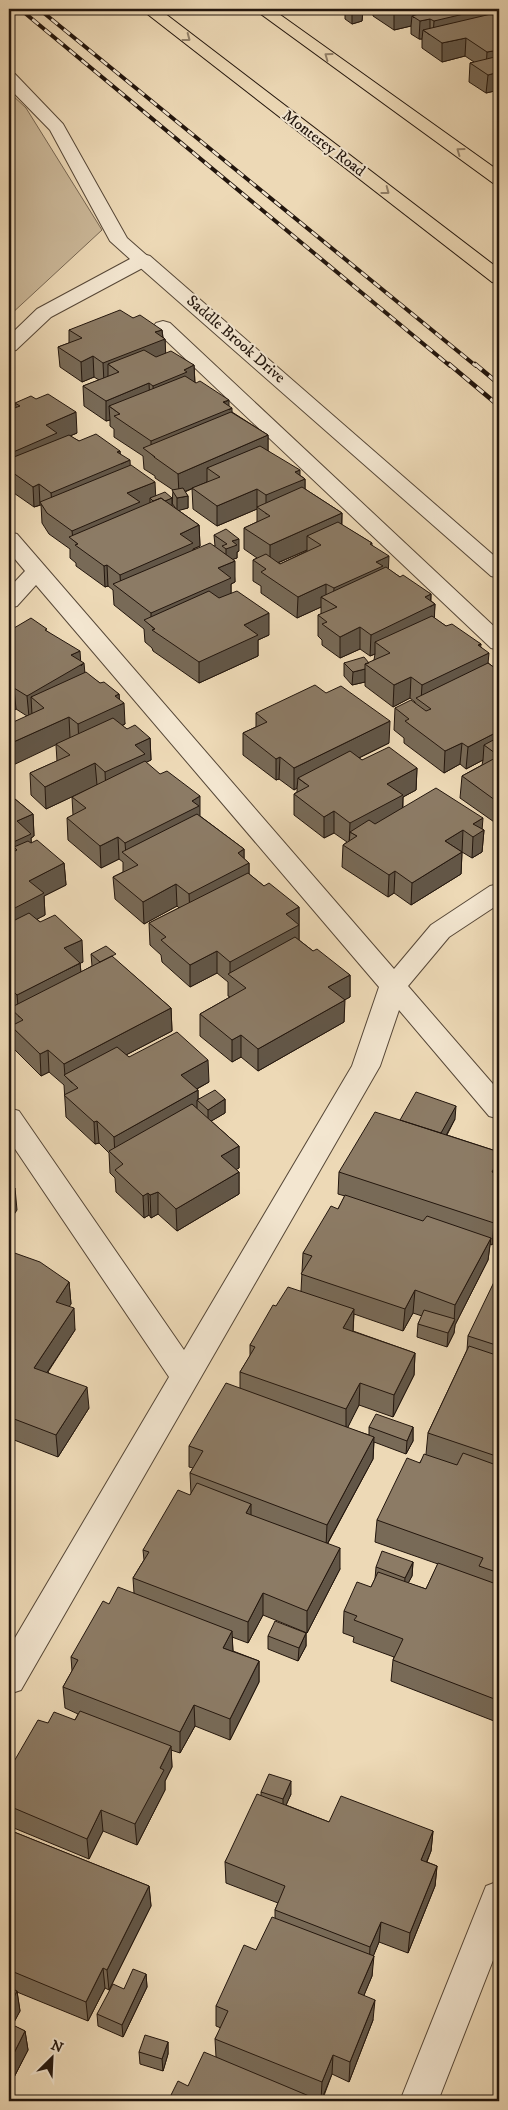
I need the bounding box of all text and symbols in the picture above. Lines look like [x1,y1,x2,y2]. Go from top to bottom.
one-way arrow [181,33,190,41]
one-way arrow [324,53,334,62]
street label: Monterey Road [278,105,370,181]
one-way arrow [456,148,466,157]
one-way arrow [380,185,389,193]
street label: Saddle Brook Drive [182,291,290,388]
north arrow [28,2032,78,2082]
text: N [48,2036,66,2058]

